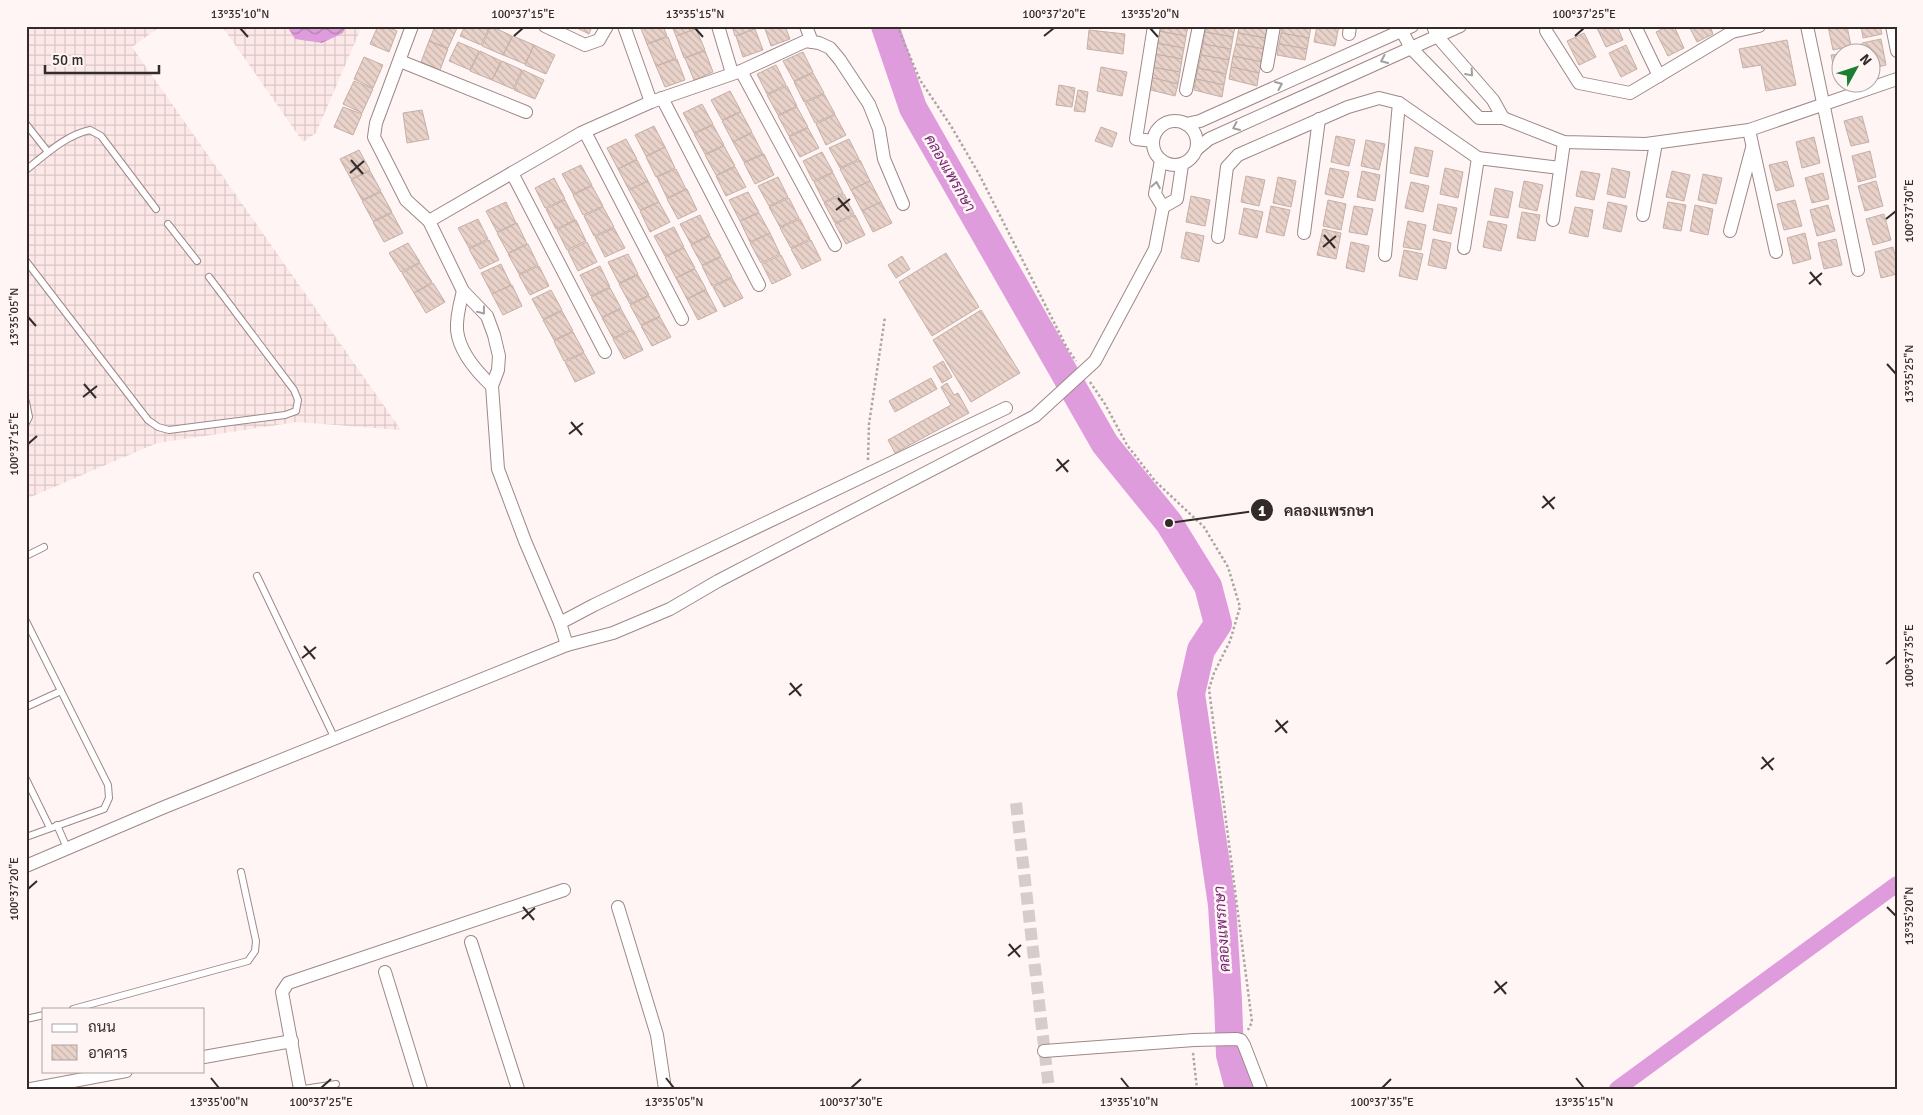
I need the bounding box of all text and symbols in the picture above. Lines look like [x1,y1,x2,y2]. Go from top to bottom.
text: 13°35'10"N [211,7,269,22]
text: 100°37'15"E [491,7,555,22]
text: 13°35'15"N [666,7,724,22]
text: 100°37'20"E [1022,7,1086,22]
text: 13°35'20"N [1121,7,1179,22]
text: 100°37'25"E [1552,7,1616,22]
scale bar [45,42,159,74]
north arrow [1830,42,1880,92]
text: 50 m [52,51,83,69]
text: N [1856,51,1875,69]
one-way arrow [1380,54,1389,65]
one-way arrow [1464,68,1473,77]
one-way arrow [1274,81,1283,92]
one-way arrow [1232,120,1241,131]
water label: คลองแพรกษา [921,131,979,215]
text: 100°37'30"E [1902,179,1917,243]
one-way arrow [1151,180,1161,189]
text: 13°35'05"N [7,288,22,346]
one-way arrow [476,305,484,314]
text: 13°35'25"N [1902,345,1917,403]
text: 100°37'15"E [7,412,22,476]
callout: คลองแพรกษา [1249,495,1384,525]
text: 1 [1258,502,1266,520]
text: คลองแพรกษา [1284,502,1374,520]
text: 100°37'35"E [1902,624,1917,688]
text: 100°37'20"E [7,857,22,921]
water label: คลองแพรกษา [1210,885,1234,973]
text: 13°35'20"N [1902,887,1917,945]
legend [42,1008,205,1072]
text: ถนน [88,1018,116,1036]
text: อาคาร [88,1044,128,1062]
text: 13°35'00"N [190,1095,248,1110]
text: 100°37'25"E [289,1095,353,1110]
text: 13°35'05"N [645,1095,703,1110]
text: 100°37'30"E [819,1095,883,1110]
text: 13°35'10"N [1100,1095,1158,1110]
text: 100°37'35"E [1350,1095,1414,1110]
text: 13°35'15"N [1555,1095,1613,1110]

